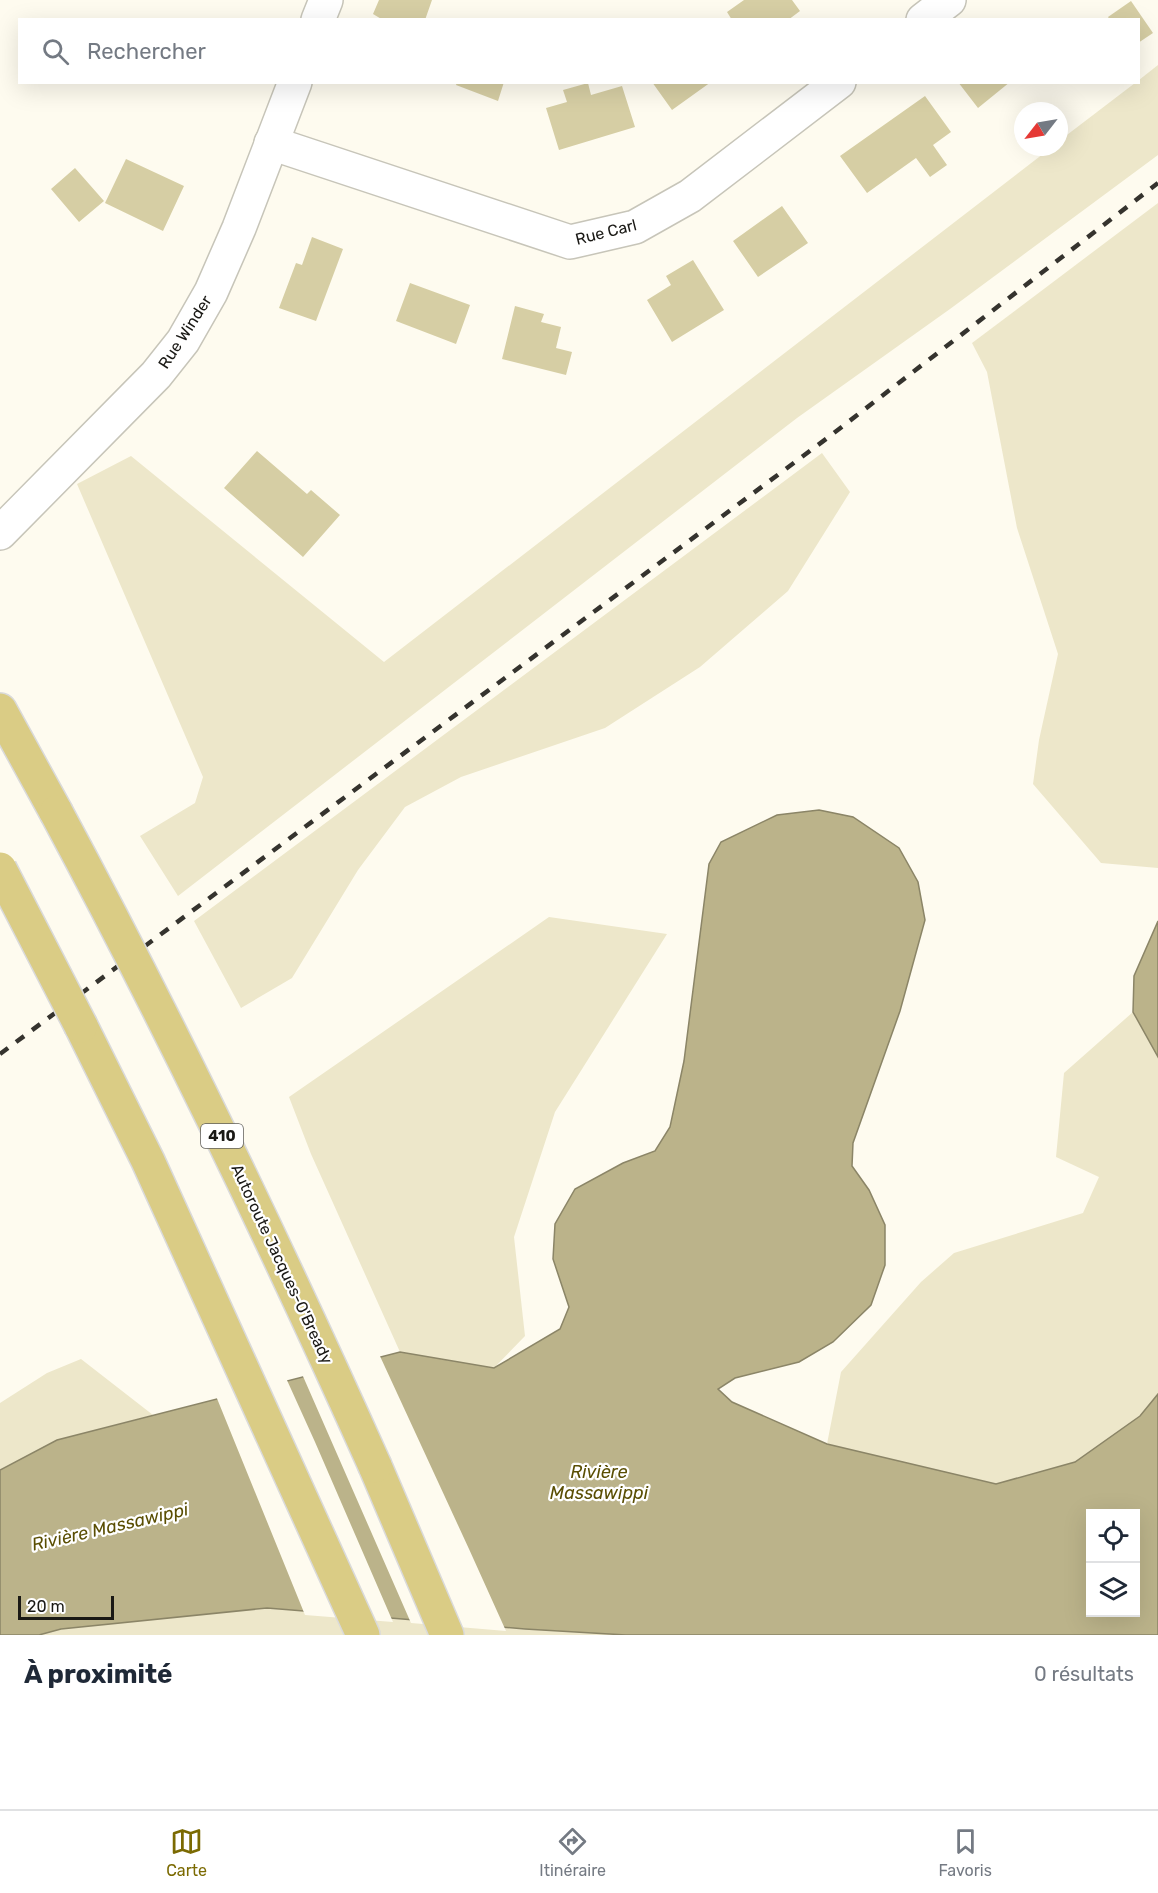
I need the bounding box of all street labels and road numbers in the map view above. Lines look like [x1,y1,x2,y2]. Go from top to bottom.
street label: Rue Carl [573,215,639,249]
street label: Rue Winder [154,292,216,372]
road number: 410 [201,1124,243,1148]
street label: Autoroute Jacques-O'Bready [227,1161,337,1367]

